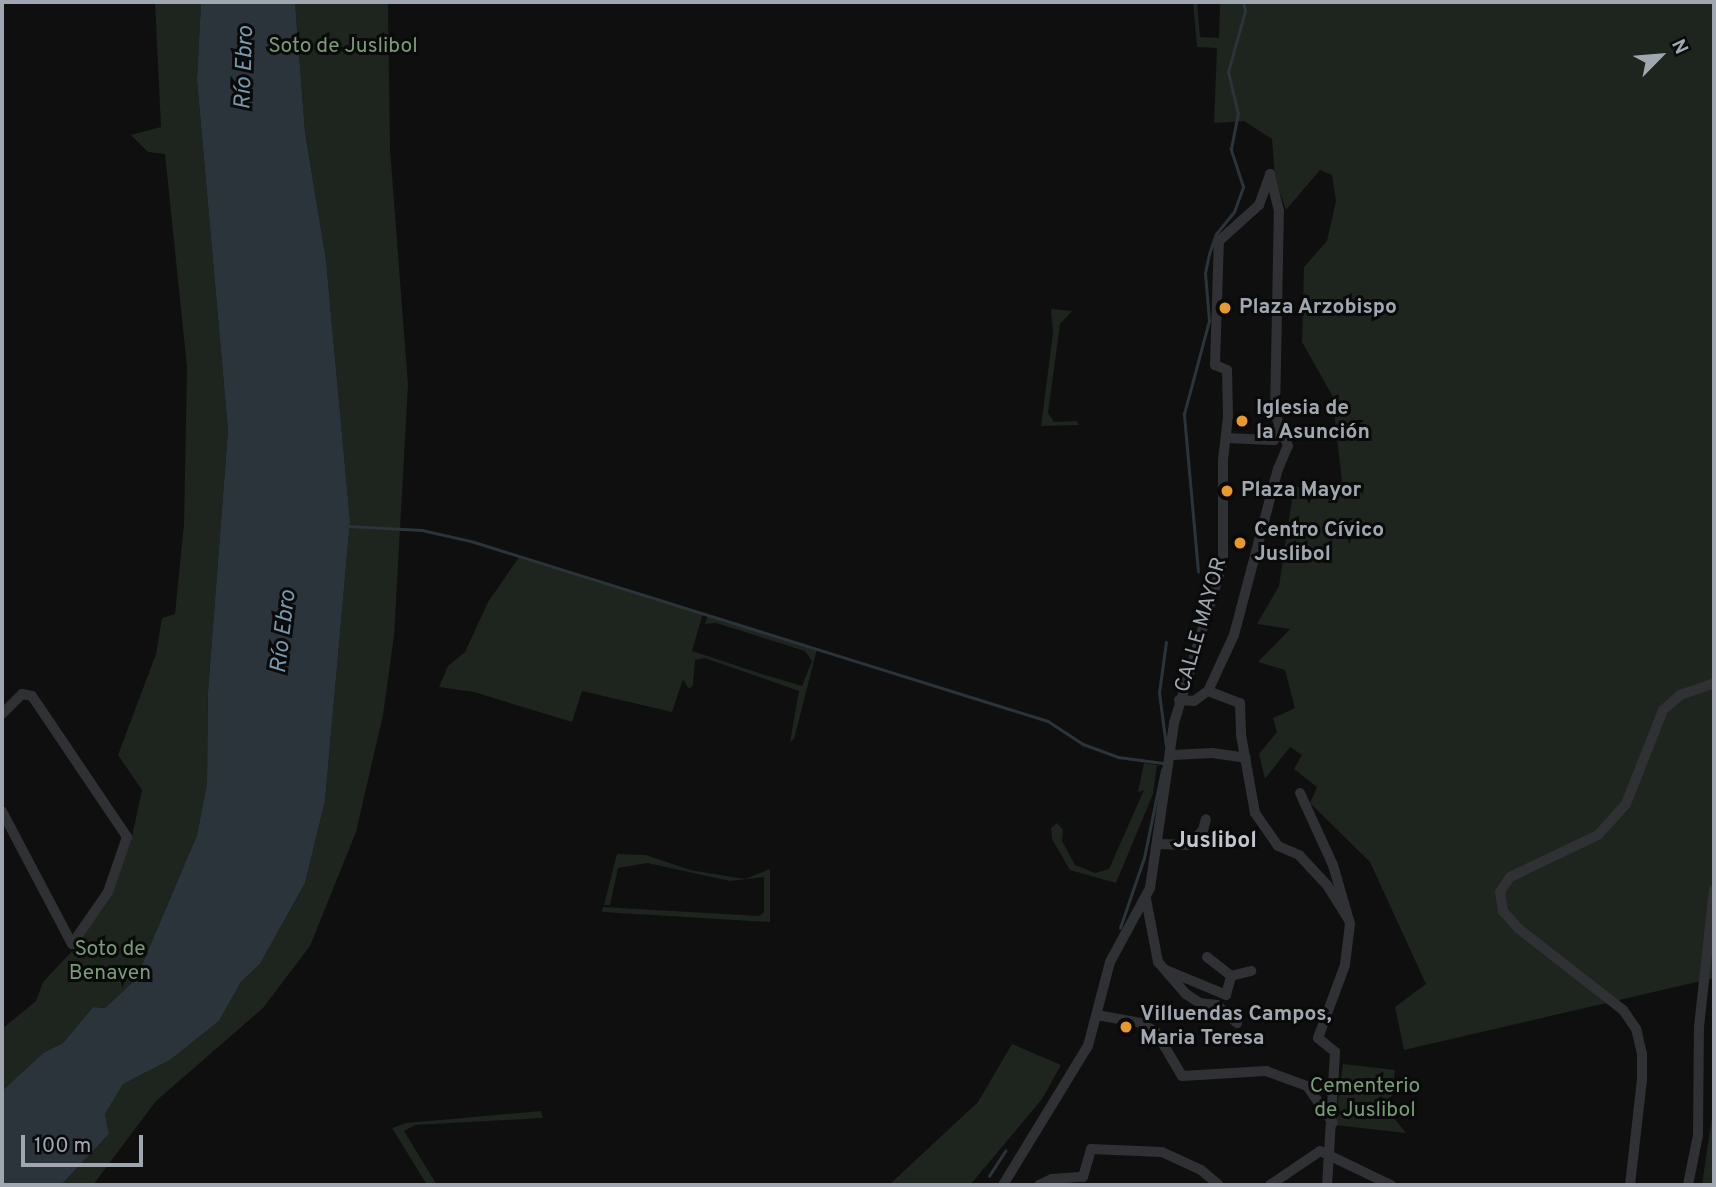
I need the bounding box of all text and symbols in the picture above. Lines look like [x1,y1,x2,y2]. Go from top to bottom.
north arrow [1625,21,1695,91]
water label: Río Ebro [231,26,261,110]
park label: Soto de Juslibol [268,34,418,60]
text: N [1665,36,1693,58]
place label: Plaza Arzobispo [1239,295,1398,321]
marker: Plaza Arzobispo [1217,300,1233,316]
place label: Iglesia de la Asunción [1256,396,1371,446]
marker: Iglesia de la Asunción [1234,413,1250,429]
place label: Plaza Mayor [1241,478,1361,504]
marker: Plaza Mayor [1219,483,1235,499]
place label: Centro Cívico Juslibol [1254,518,1384,568]
marker: Centro Cívico Juslibol [1232,535,1248,551]
street label: CALLE MAYOR [1171,555,1233,695]
water label: Río Ebro [266,589,304,675]
district label: Juslibol [1173,828,1257,856]
park label: Soto de Benaven [69,937,151,987]
place label: Villuendas Campos, Maria Teresa [1140,1002,1332,1052]
marker: Villuendas Campos, Maria Teresa [1118,1019,1134,1035]
park label: Cementerio de Juslibol [1310,1074,1420,1124]
scale bar [24,1120,147,1164]
text: 100 m [34,1133,91,1160]

